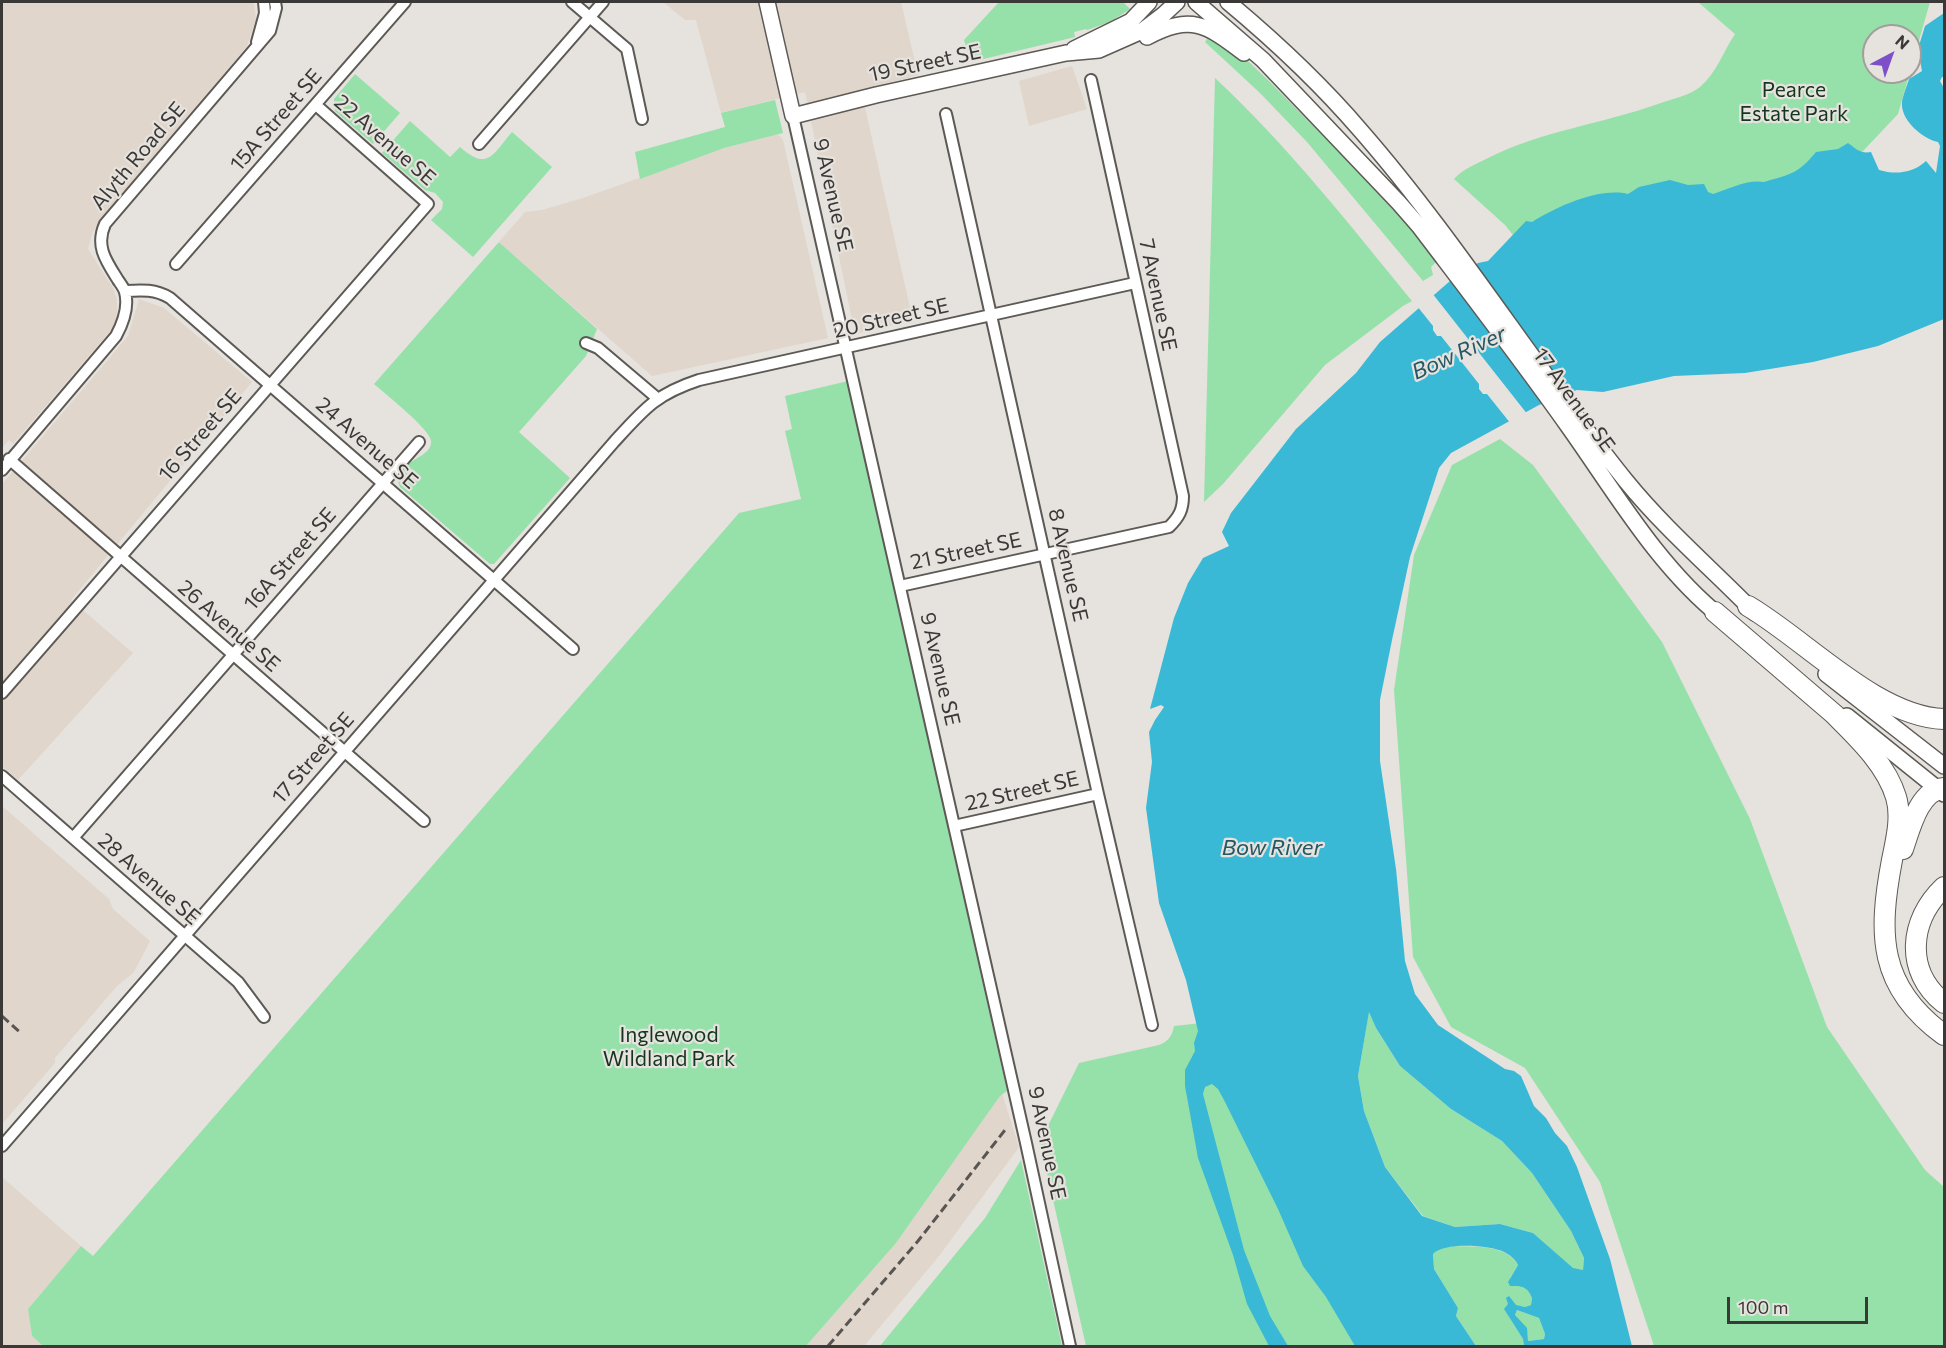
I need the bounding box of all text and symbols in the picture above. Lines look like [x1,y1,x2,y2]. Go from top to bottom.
north arrow [1862,24,1922,84]
text: N [1892,30,1914,53]
street label: 19 Street SE [867,39,983,87]
street label: 15A Street SE [225,64,327,176]
park label: Pearce Estate Park [1740,77,1848,127]
street label: 22 Avenue SE [329,89,441,191]
street label: Alyth Road SE [86,97,190,215]
street label: 9 Avenue SE [808,136,858,254]
street label: 7 Avenue SE [1134,237,1182,353]
street label: 20 Street SE [831,293,951,343]
water label: Bow River [1408,321,1510,385]
street label: 17 Avenue SE [1528,343,1620,457]
street label: 16 Street SE [153,384,247,486]
street label: 24 Avenue SE [311,392,423,494]
street label: 16A Street SE [239,502,341,616]
street label: 8 Avenue SE [1043,506,1093,624]
street label: 21 Street SE [908,527,1024,575]
street label: 26 Avenue SE [173,575,285,677]
street label: 9 Avenue SE [915,610,965,728]
street label: 17 Street SE [267,707,359,809]
street label: 22 Street SE [963,766,1081,816]
street label: 28 Avenue SE [93,828,205,930]
water label: Bow River [1222,835,1322,861]
park label: Inglewood Wildland Park [603,1022,735,1072]
street label: 9 Avenue SE [1023,1084,1071,1202]
scale bar [1730,1285,1871,1323]
text: 100 m [1738,1296,1788,1318]

